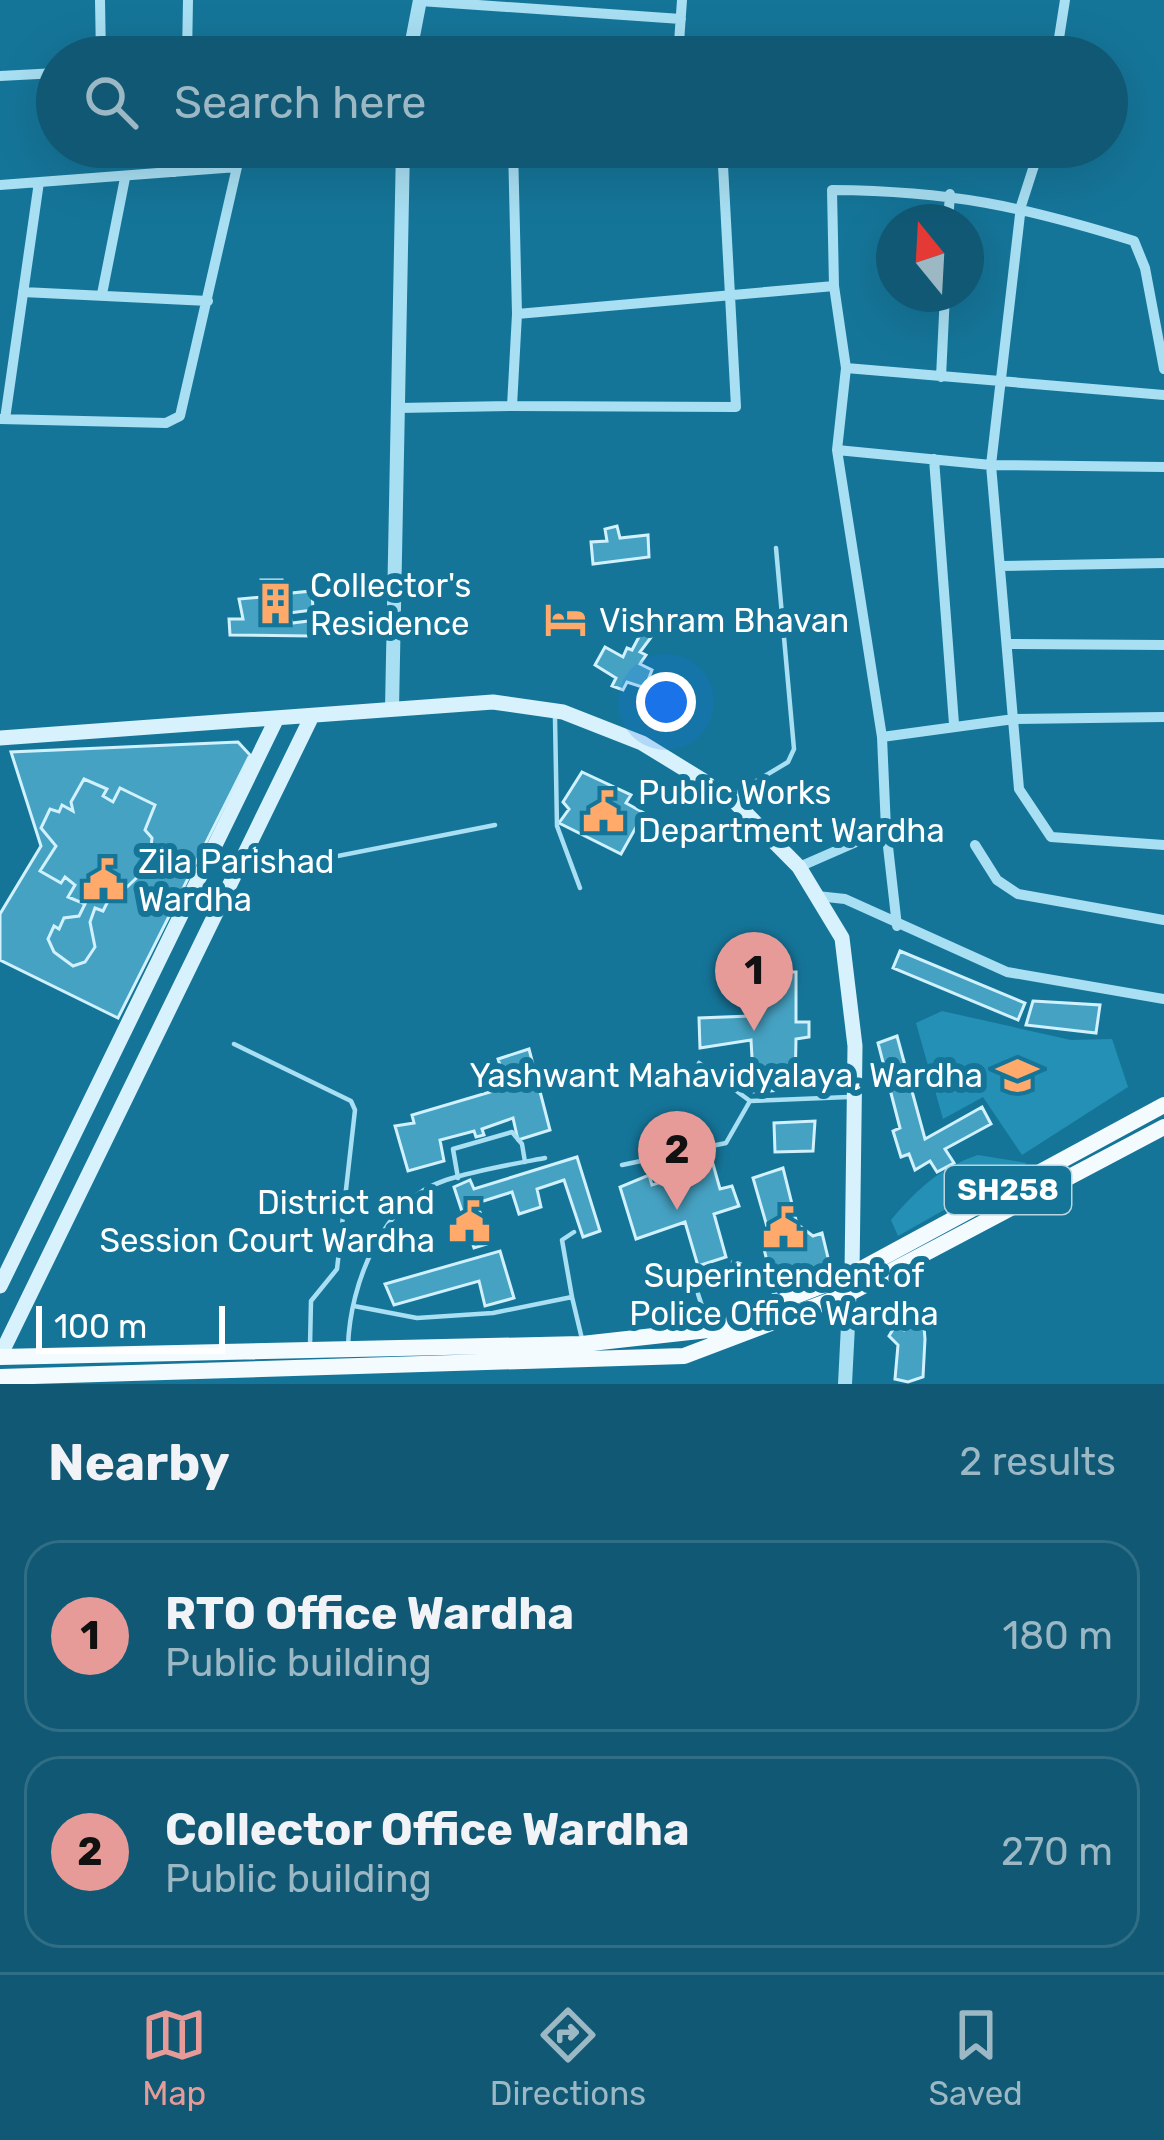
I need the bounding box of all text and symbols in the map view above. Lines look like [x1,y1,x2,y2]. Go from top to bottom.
search box [36,36,1128,168]
icon: search [78,69,144,135]
text: Search here [174,76,426,129]
north arrow [876,204,984,312]
place label: Collector's Residence [310,566,471,643]
building icon: Collector's Residence [253,581,299,627]
hotel icon: Vishram Bhavan [542,597,588,643]
place label: Vishram Bhavan [599,601,849,640]
your location [636,672,696,732]
place label: Public Works Department Wardha [638,773,945,850]
public building icon: Public Works Department Wardha [581,788,627,834]
place label: Zila Parishad Wardha [138,842,335,919]
public building icon: Zila Parishad Wardha [81,857,127,903]
pin: 1 [715,932,793,1031]
school or university icon: Yashwant Mahavidyalaya, Wardha [994,1052,1040,1098]
place label: Yashwant Mahavidyalaya, Wardha [469,1056,983,1095]
pin: 2 [638,1111,716,1210]
road number: SH258 [945,1166,1071,1214]
place label: District and Session Court Wardha [99,1183,435,1260]
public building icon: District and Session Court Wardha [446,1198,492,1244]
public building icon: Superintendent of Police Office Wardha [761,1204,807,1250]
place label: Superintendent of Police Office Wardha [629,1256,939,1333]
scale bar [36,1300,225,1353]
text: 100 m [54,1307,147,1346]
text: Nearby [48,1432,230,1493]
text: 2 results [959,1439,1116,1485]
text: RTO Office Wardha [165,1587,574,1640]
text: 1 [80,1613,100,1659]
text: 180 m [1003,1613,1113,1659]
text: Public building [165,1640,432,1686]
text: Collector Office Wardha [165,1803,690,1856]
text: 2 [77,1829,103,1875]
text: 270 m [1001,1829,1113,1875]
text: Public building [165,1856,432,1902]
tab: Map [141,2002,207,2113]
tab: Directions [490,2002,646,2113]
tab: Saved [929,2002,1023,2113]

